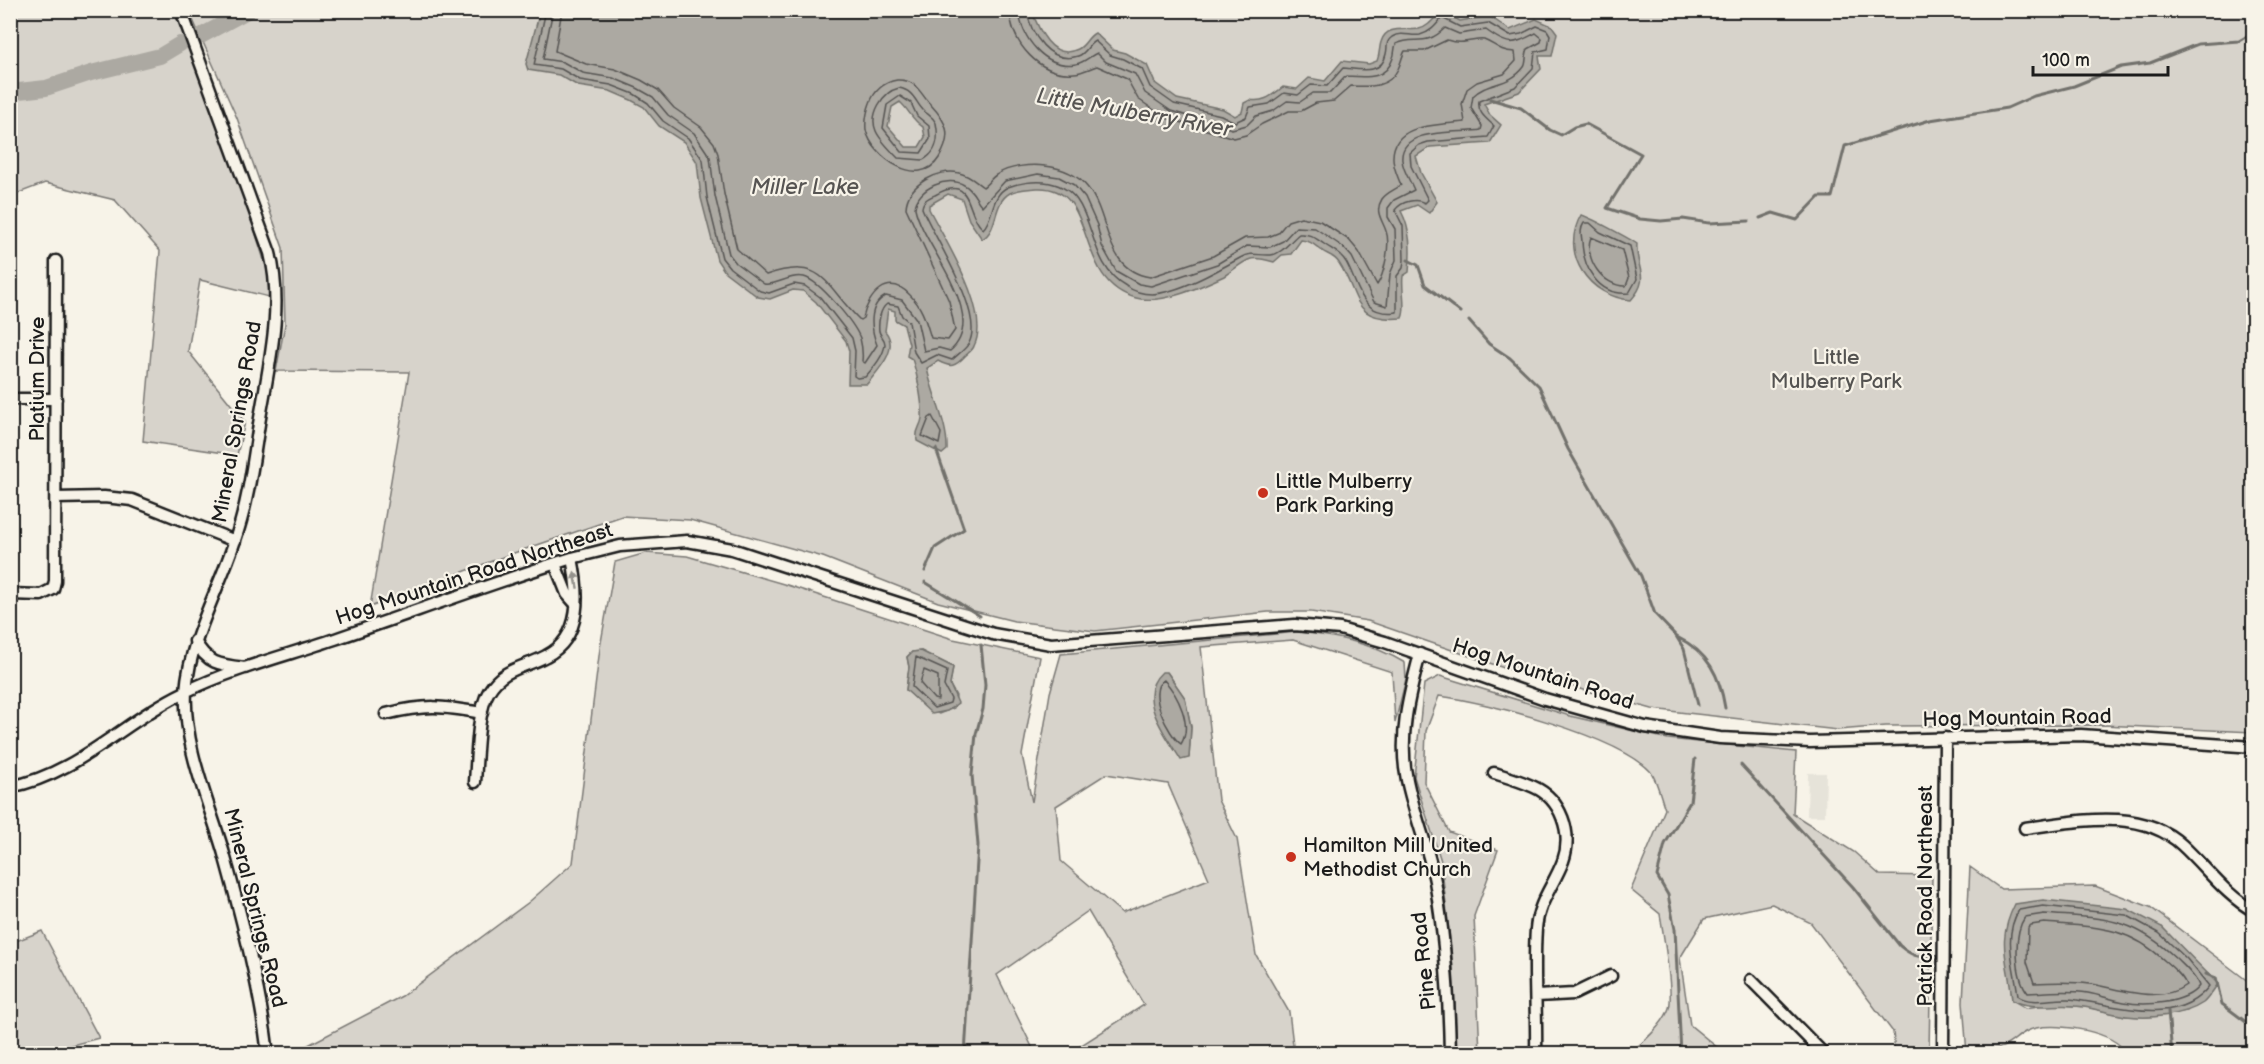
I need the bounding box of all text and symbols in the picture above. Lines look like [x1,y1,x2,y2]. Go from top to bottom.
scale bar [2033,39,2168,77]
text: 100 m [2042,50,2090,71]
water label: Little Mulberry River [1034,83,1236,144]
water label: Miller Lake [751,174,859,201]
street label: Platium Drive [25,316,50,442]
street label: Mineral Springs Road [207,319,267,525]
park label: Little Mulberry Park [1771,345,1902,394]
place label: Little Mulberry Park Parking [1275,469,1413,518]
marker: Little Mulberry Park Parking [1256,486,1270,500]
street label: Hog Mountain Road Northeast [332,517,616,631]
one-way arrow [571,571,580,590]
street label: Hog Mountain Road [1449,633,1637,715]
street label: Hog Mountain Road [1922,704,2112,732]
street label: Patrick Road Northeast [1913,785,1938,1007]
street label: Mineral Springs Road [218,806,292,1010]
place label: Hamilton Mill United Methodist Church [1303,833,1493,882]
marker: Hamilton Mill United Methodist Church [1284,850,1298,864]
street label: Pine Road [1406,911,1442,1011]

